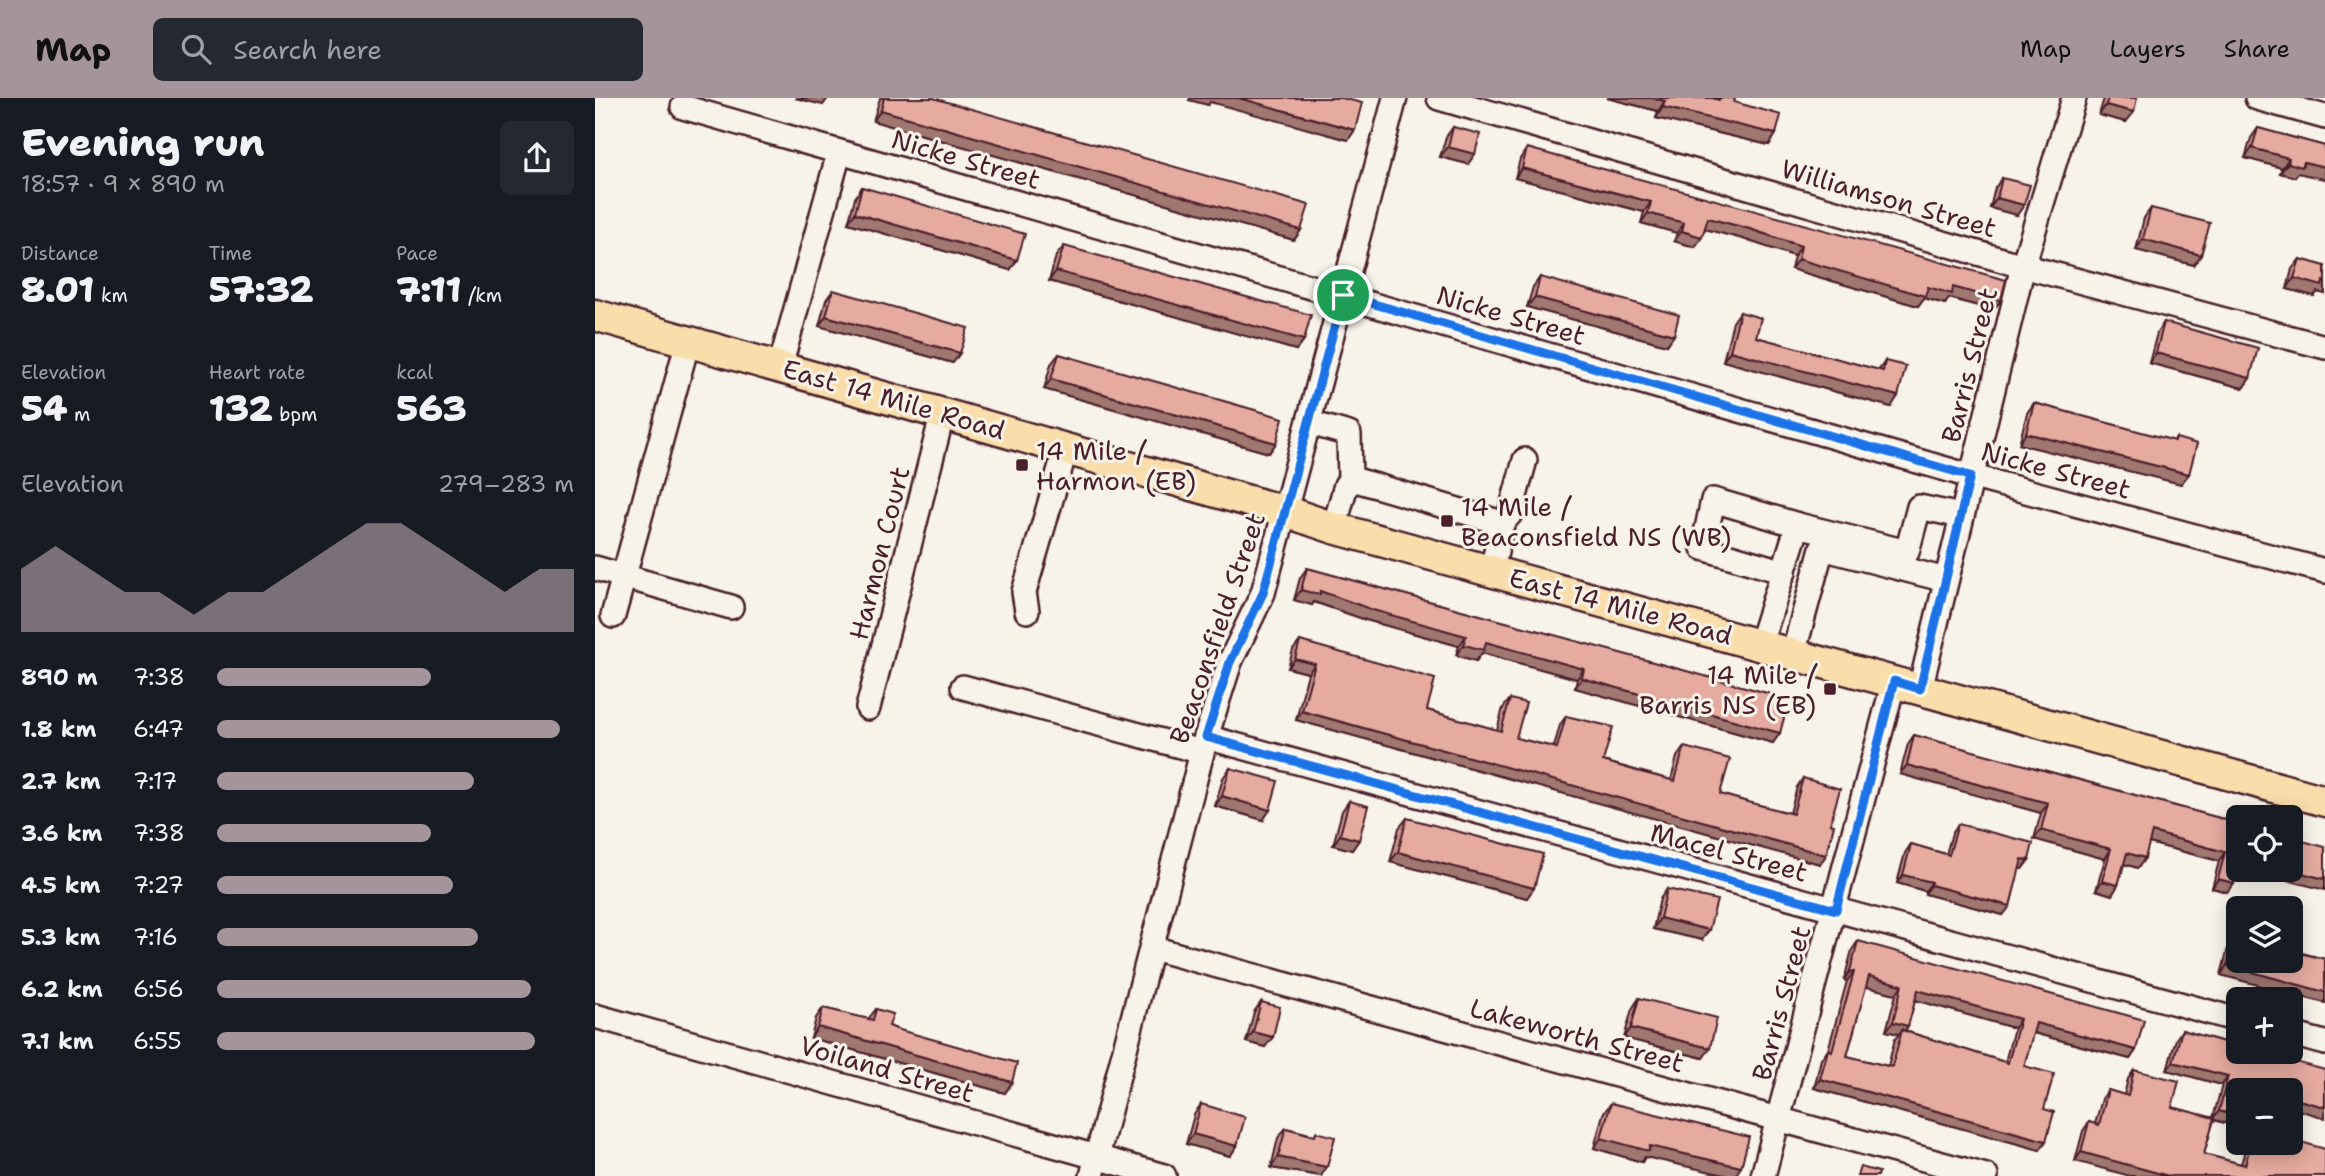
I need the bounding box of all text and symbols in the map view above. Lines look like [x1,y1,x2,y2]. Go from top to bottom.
search box [153,18,643,81]
text: Map [35,27,111,72]
icon: search [177,30,215,68]
text: Search here [233,32,382,67]
text: Map [2020,33,2071,65]
text: Layers [2109,33,2186,65]
text: Share [2224,33,2290,65]
text: Evening run [21,117,264,168]
button: share [500,121,574,195]
street label: Nicke Street [887,121,1045,197]
street label: Williamson Street [1777,151,2001,245]
text: 18:57 · 9 × 890 m [21,169,225,199]
text: Distance [21,241,99,266]
text: Time [209,241,252,266]
text: Pace [396,241,438,266]
pin [1313,265,1373,325]
text: 8.01 [21,266,94,313]
text: 57:32 [209,266,314,313]
text: 7:11 [396,266,462,313]
icon: arrive [1324,276,1362,314]
street label: Nicke Street [1432,277,1590,353]
text: km [94,283,128,308]
text: /km [462,283,502,308]
street label: Barris Street [1933,284,2005,446]
street label: East 14 Mile Road [779,351,1009,447]
text: Elevation [21,360,106,385]
text: Heart rate [209,360,305,385]
text: kcal [396,360,433,385]
text: 54 [21,385,68,432]
text: 132 [209,385,273,432]
text: 563 [396,385,467,432]
text: m [68,402,90,427]
text: bpm [273,402,317,427]
place label: 14 Mile / Harmon (EB) [1036,433,1196,498]
street label: Nicke Street [1977,433,2135,507]
marker: 14 Mile / Harmon (EB) [1014,457,1030,473]
street label: Harmon Court [841,463,917,643]
text: Elevation [21,469,124,499]
text: 279–283 m [438,469,574,499]
place label: 14 Mile / Beaconsfield NS (WB) [1461,489,1731,554]
street label: Beaconsfield Street [1161,508,1273,748]
marker: 14 Mile / Beaconsfield NS (WB) [1439,513,1455,529]
street label: East 14 Mile Road [1505,559,1737,653]
place label: 14 Mile / Barris NS (EB) [1639,657,1818,722]
text: 890 m [21,662,98,692]
text: 7:38 [133,662,185,692]
marker: 14 Mile / Barris NS (EB) [1822,681,1838,697]
text: 1.8 km [21,714,96,744]
text: 6:47 [133,714,184,744]
text: 2.7 km [21,766,101,796]
text: 7:17 [133,766,177,796]
map controls [2226,805,2303,1155]
button: locate [2226,805,2303,882]
street label: Macel Street [1647,814,1811,890]
text: 3.6 km [21,818,102,848]
text: 7:38 [133,818,185,848]
text: 4.5 km [21,870,101,900]
text: 7:27 [133,870,184,900]
button: layers [2226,896,2303,973]
text: 5.3 km [21,922,101,952]
text: 7:16 [133,922,178,952]
street label: Barris Street [1744,922,1818,1084]
text: 6.2 km [21,974,103,1004]
text: 6:56 [133,974,184,1004]
button: + [2226,987,2303,1064]
street label: Lakeworth Street [1466,990,1688,1080]
text: 7.1 km [21,1026,94,1056]
text: 6:55 [133,1026,182,1056]
street label: Voiland Street [796,1027,978,1111]
button: − [2226,1078,2303,1155]

